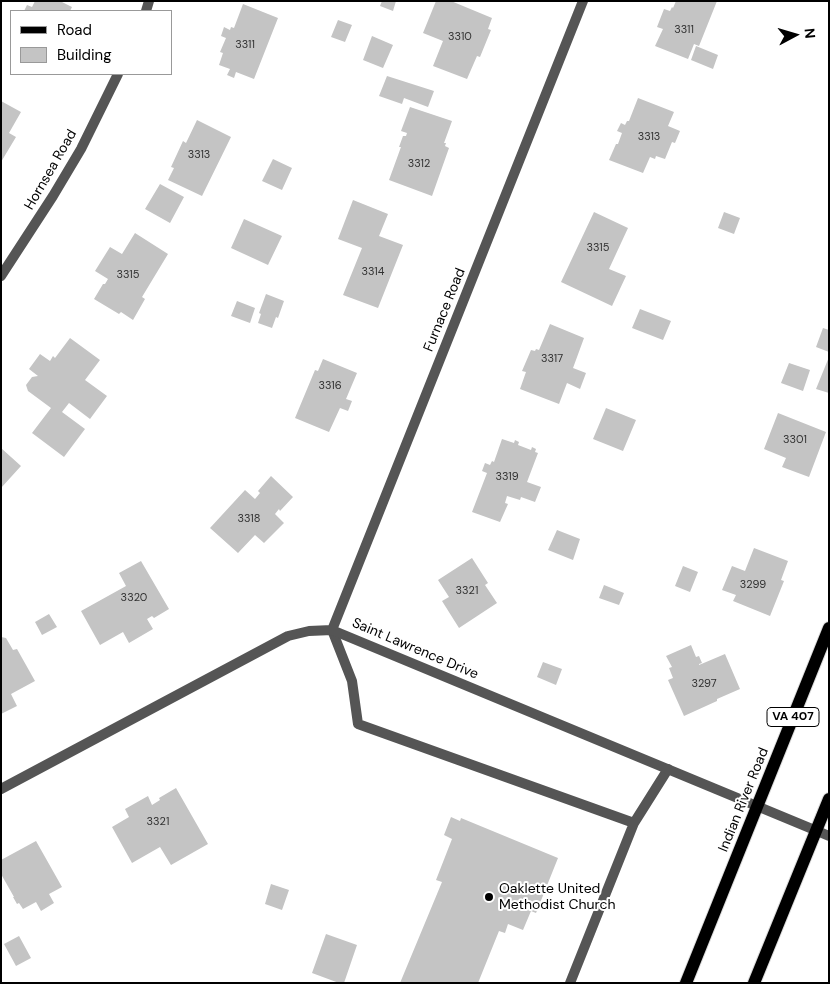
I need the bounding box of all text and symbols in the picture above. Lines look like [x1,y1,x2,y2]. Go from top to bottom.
legend [10,10,172,75]
north arrow [770,10,820,60]
text: Road [57,20,92,40]
house number: 3311 [674,23,694,37]
text: N [800,27,819,39]
house number: 3310 [448,30,472,44]
house number: 3311 [235,38,255,52]
text: Building [57,45,112,65]
street label: Hornsea Road [21,127,81,213]
house number: 3313 [638,130,660,144]
house number: 3313 [188,148,210,162]
house number: 3312 [408,157,430,171]
house number: 3315 [587,241,609,255]
house number: 3314 [362,265,384,279]
street label: Furnace Road [421,266,469,354]
house number: 3315 [117,268,139,282]
house number: 3317 [541,352,563,366]
house number: 3316 [318,379,342,393]
house number: 3301 [783,433,807,447]
house number: 3319 [495,470,519,484]
house number: 3318 [238,512,260,526]
house number: 3299 [740,578,766,592]
house number: 3321 [456,584,478,598]
house number: 3320 [121,591,147,605]
street label: Saint Lawrence Drive [349,615,481,683]
house number: 3297 [691,677,717,691]
road number: VA 407 [767,708,819,726]
street label: Indian River Road [715,745,773,855]
house number: 3321 [147,815,169,829]
place label: Oaklette United Methodist Church [499,881,615,914]
marker: Oaklette United Methodist Church [483,891,495,903]

